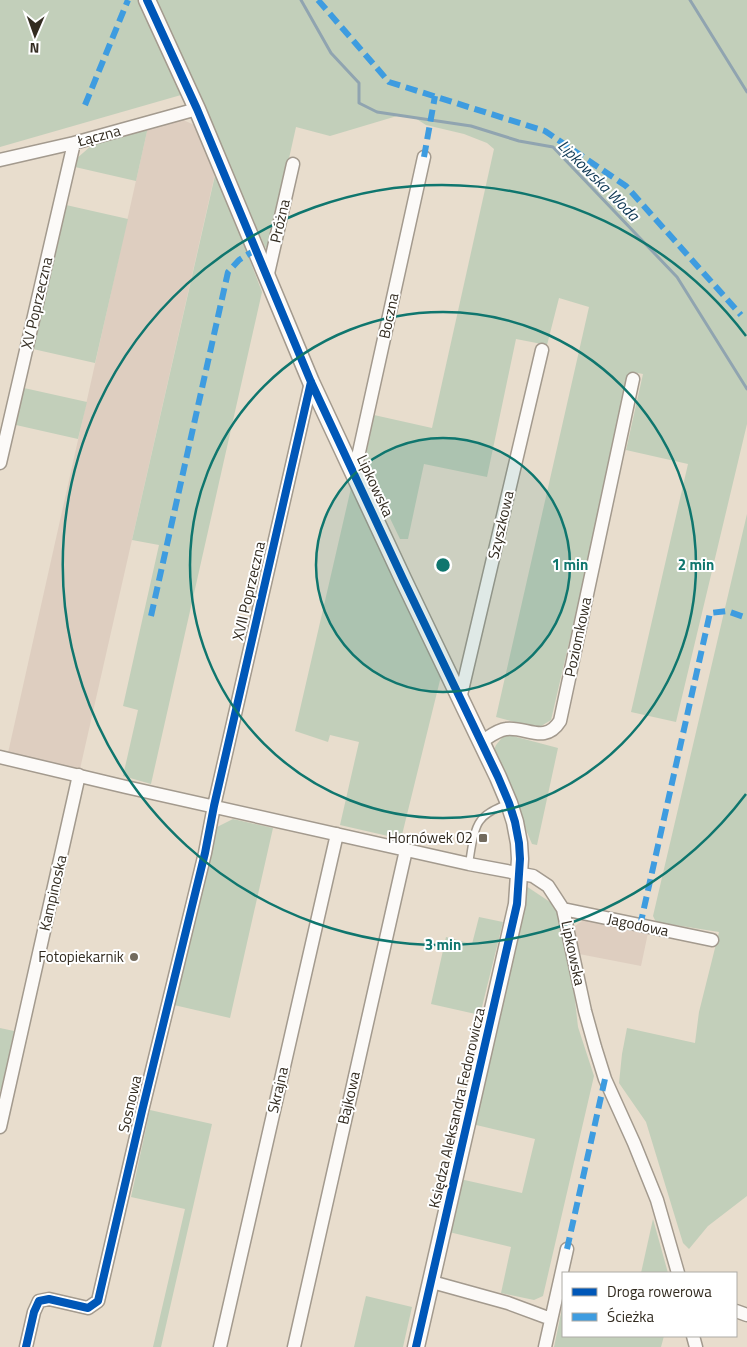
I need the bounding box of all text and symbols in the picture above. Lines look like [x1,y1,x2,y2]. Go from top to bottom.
north arrow [10,10,60,60]
text: N [29,38,40,59]
street label: Łączna [74,119,123,153]
water label: Lipkowska Woda [553,134,646,227]
street label: Próżna [263,196,296,245]
street label: XV Poprzeczna [15,254,58,351]
street label: Boczna [372,290,405,341]
street label: Lipkowska [351,451,400,521]
street label: Szyszkowa [481,488,520,561]
street label: XVII Poprzeczna [226,539,271,643]
text: 1 min [552,553,588,576]
text: 2 min [678,553,714,576]
centre of rings [434,556,452,574]
street label: Poziomkowa [558,594,597,679]
place label: Hornówek 02 [388,826,473,849]
marker: Hornówek 02 [477,832,489,844]
street label: Kampinoska [33,852,73,933]
street label: Jagodowa [605,907,671,942]
street label: Lipkowska [555,918,592,988]
text: 3 min [425,933,461,956]
place label: Fotopiekarnik [38,945,124,968]
marker: Fotopiekarnik [128,951,140,963]
street label: Księdza Aleksandra Fedorowicza [422,1005,491,1210]
street label: Skrajna [261,1064,294,1115]
street label: Bajkowa [331,1069,366,1127]
street label: Sosnowa [112,1073,147,1135]
legend [562,1272,737,1337]
text: Droga rowerowa [607,1280,712,1303]
text: Ścieżka [607,1305,654,1328]

